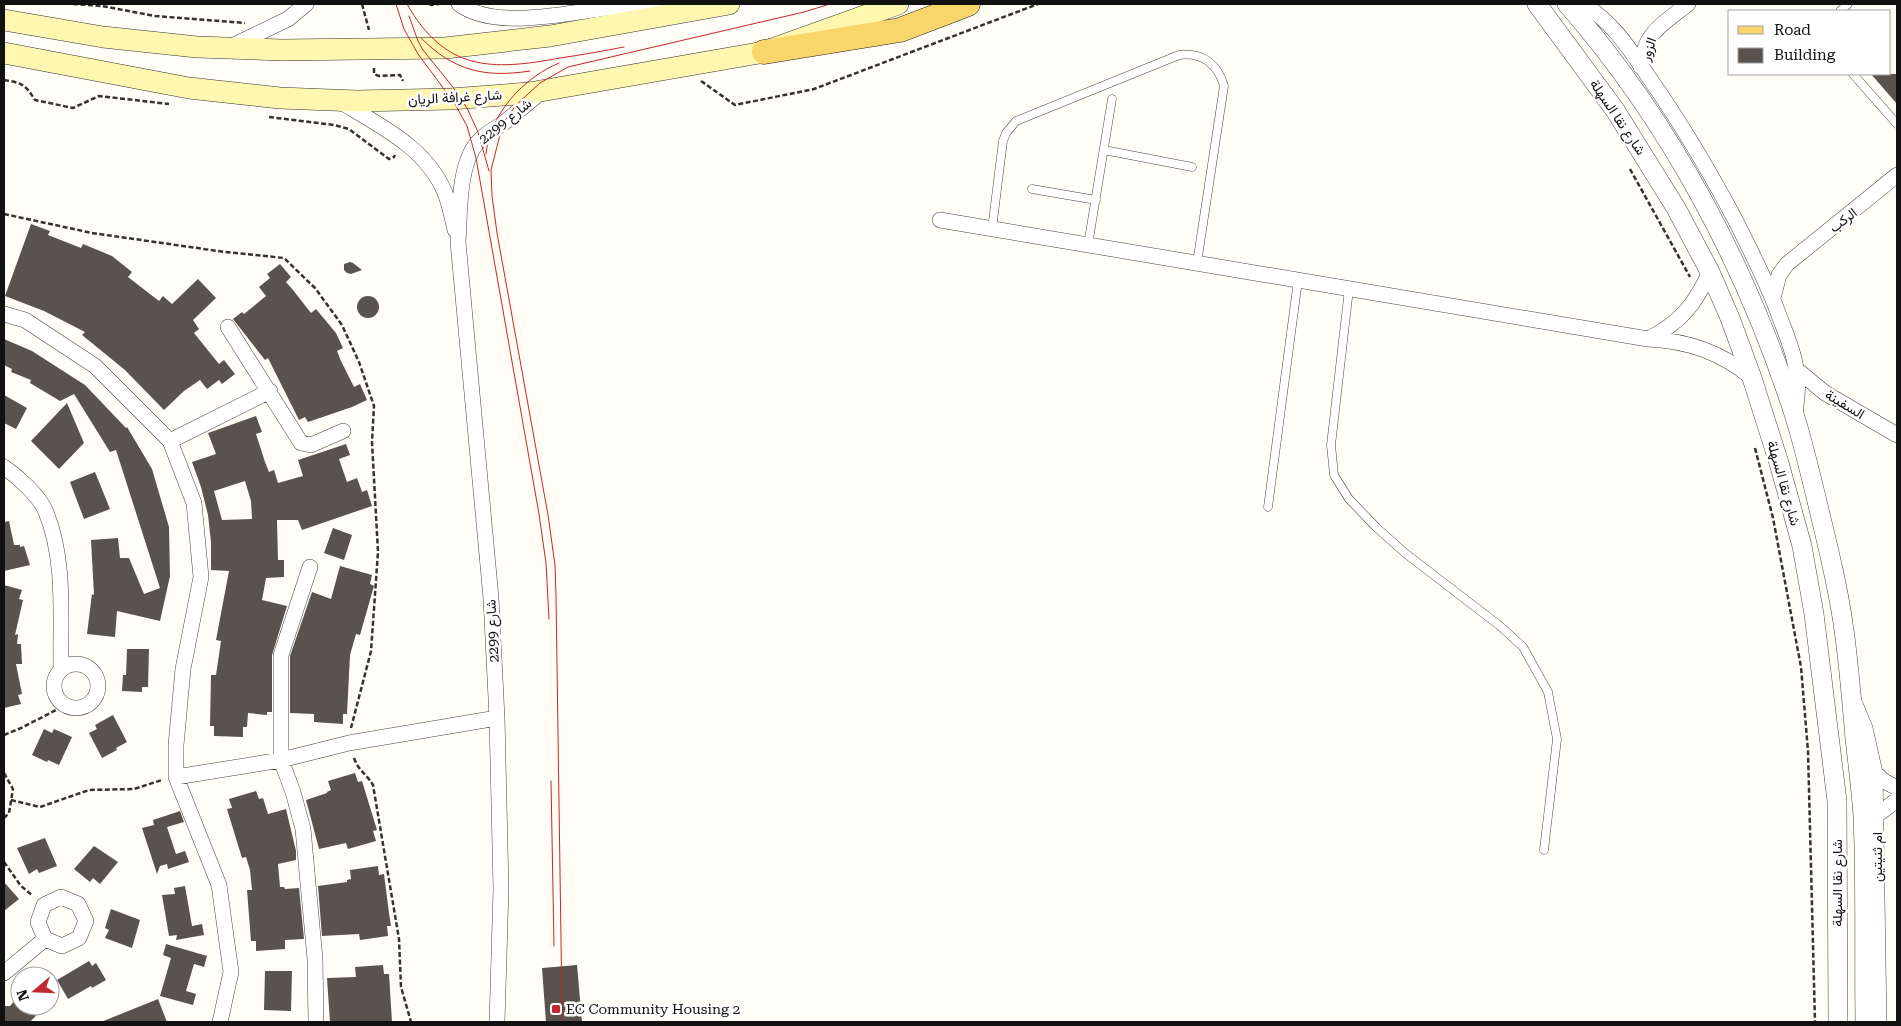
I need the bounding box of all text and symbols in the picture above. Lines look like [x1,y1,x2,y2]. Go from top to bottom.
legend [1728,10,1891,75]
text: Road [1774,21,1811,39]
street label: الزور [1636,35,1660,64]
text: Building [1774,46,1836,64]
street label: شارع نقا السهلة [1584,76,1649,159]
street label: شارع غرافة الريان [408,87,503,110]
street label: شارع 2299 [475,95,536,149]
street label: الركب [1826,204,1861,237]
street label: السفينة [1822,386,1868,422]
street label: شارع نقا السهلة [1761,439,1804,528]
street label: شارع 2299 [482,599,505,663]
street label: ام ثنيتين [1869,832,1886,882]
street label: شارع نقا السهلة [1829,839,1848,927]
north arrow [10,966,60,1016]
text: N [13,987,32,1003]
place label: EC Community Housing 2 [566,1001,740,1017]
marker: EC Community Housing 2 [550,1003,562,1015]

